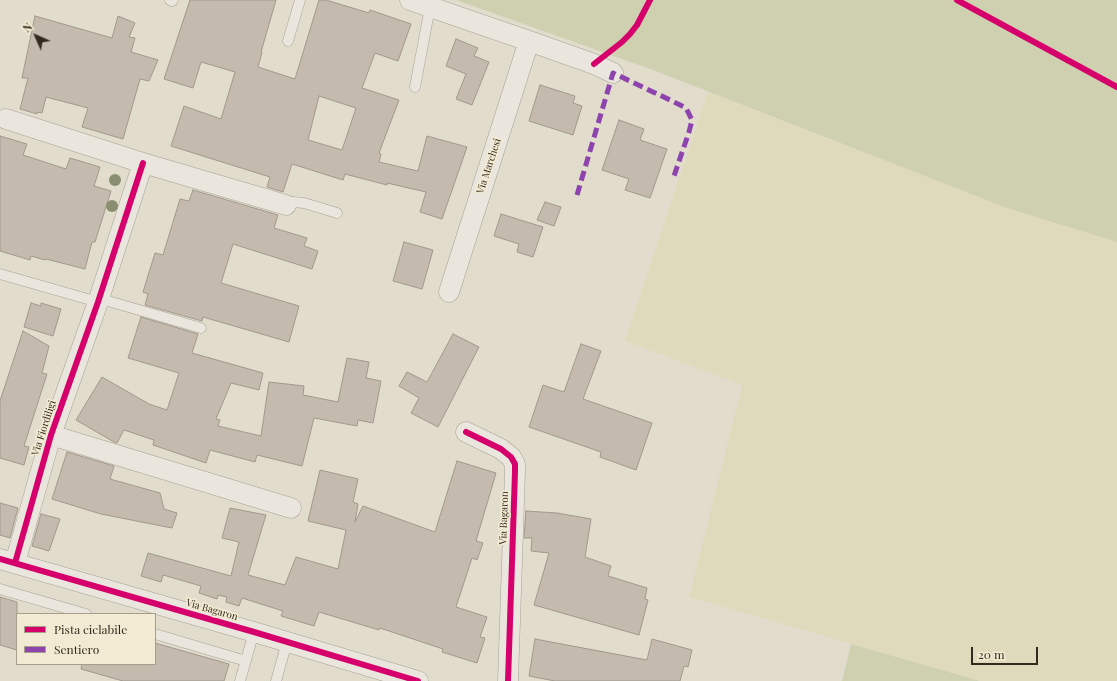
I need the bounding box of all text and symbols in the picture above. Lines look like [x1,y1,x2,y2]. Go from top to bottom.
north arrow [16,16,56,56]
text: N [19,19,35,35]
street label: Via Marchesi [474,137,504,195]
street label: Via Fiordiligi [29,399,59,457]
street label: Via Bagaron [497,491,511,545]
street label: Via Bagaron [185,597,239,623]
legend [16,613,156,665]
text: Pista ciclabile [54,621,127,637]
scale bar [973,639,1040,665]
text: Sentiero [54,641,99,657]
text: 20 m [978,646,1005,662]

